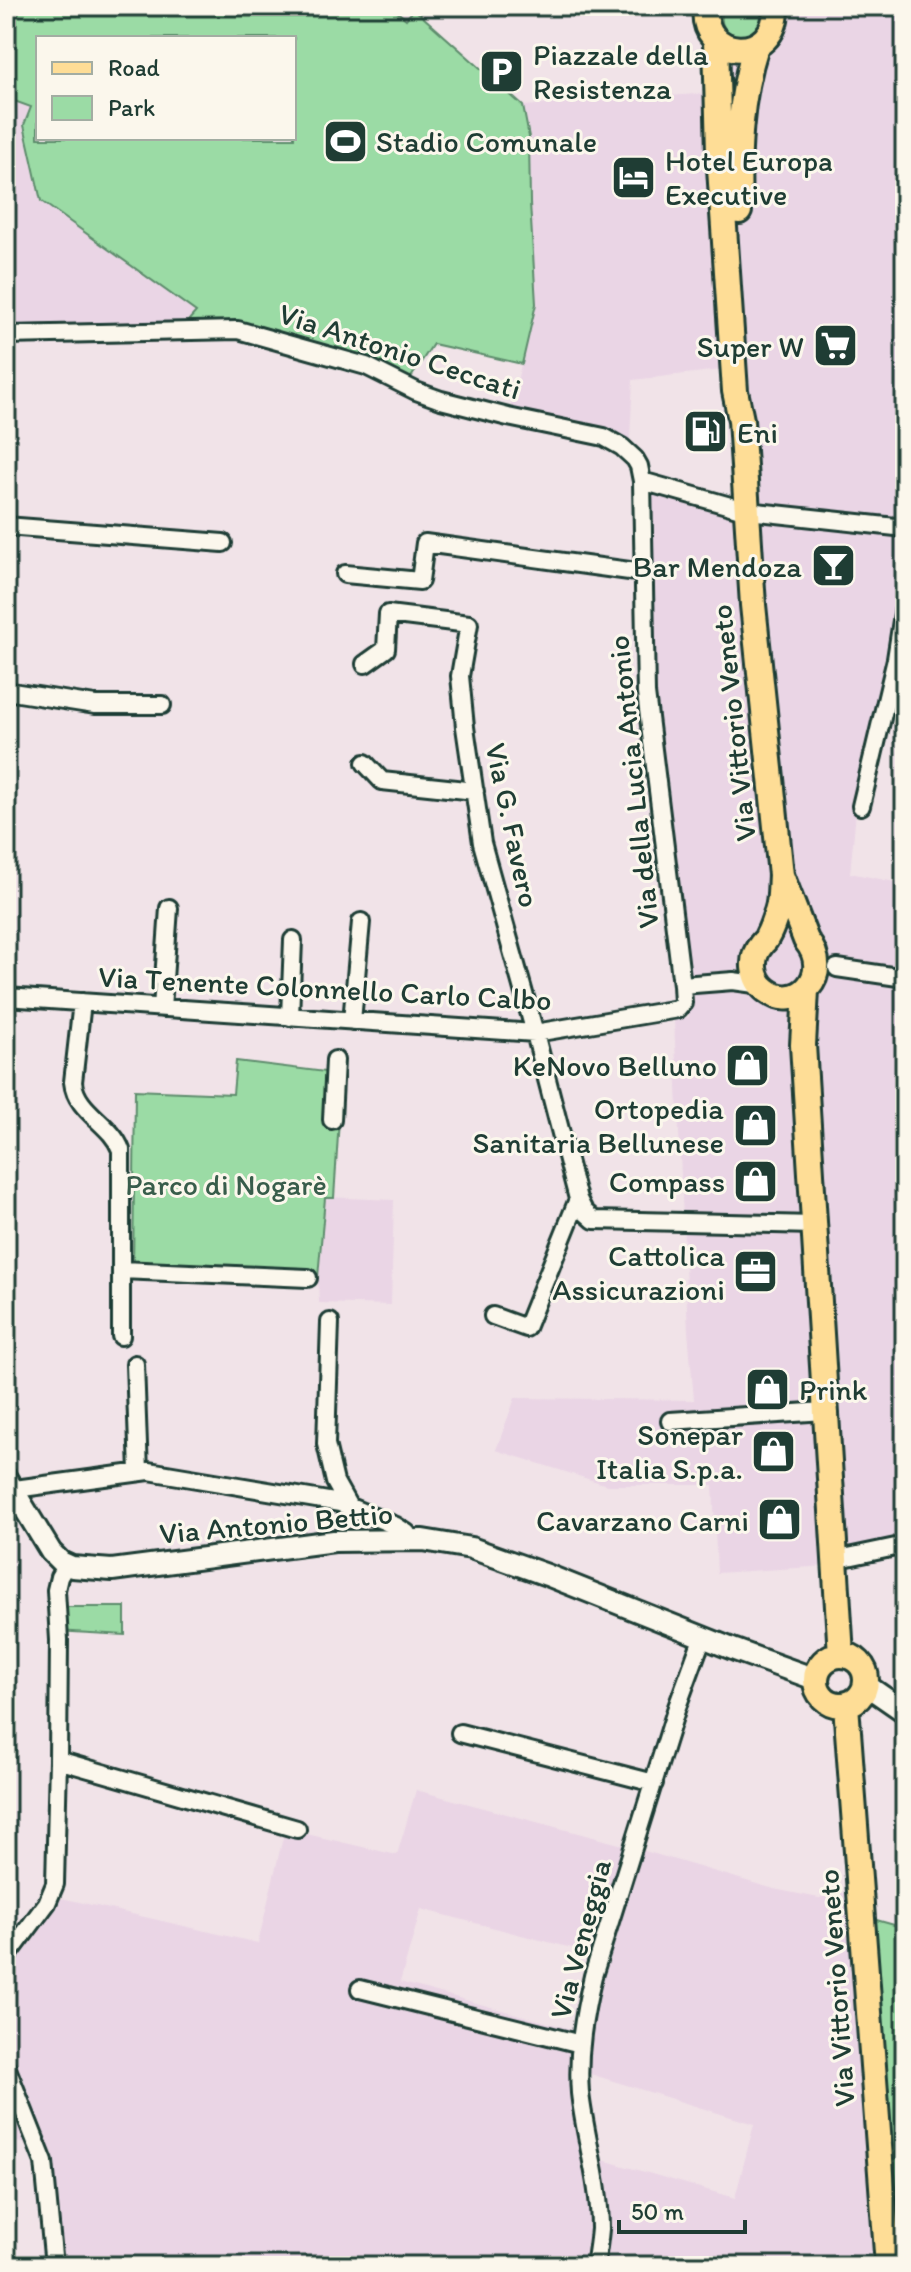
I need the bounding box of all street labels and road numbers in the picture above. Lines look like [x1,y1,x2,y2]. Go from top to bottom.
street label: Via Antonio Ceccati [274,294,526,408]
street label: Via Vittorio Veneto [702,603,764,843]
street label: Via della Lucia Antonio [599,634,667,930]
street label: Via G. Favero [478,739,548,911]
street label: Via Tenente Colonnello Carlo Calbo [97,958,553,1018]
street label: Via Antonio Bettio [158,1494,394,1552]
street label: Via Veneggia [541,1855,619,2023]
street label: Via Vittorio Veneto [809,1868,863,2108]

